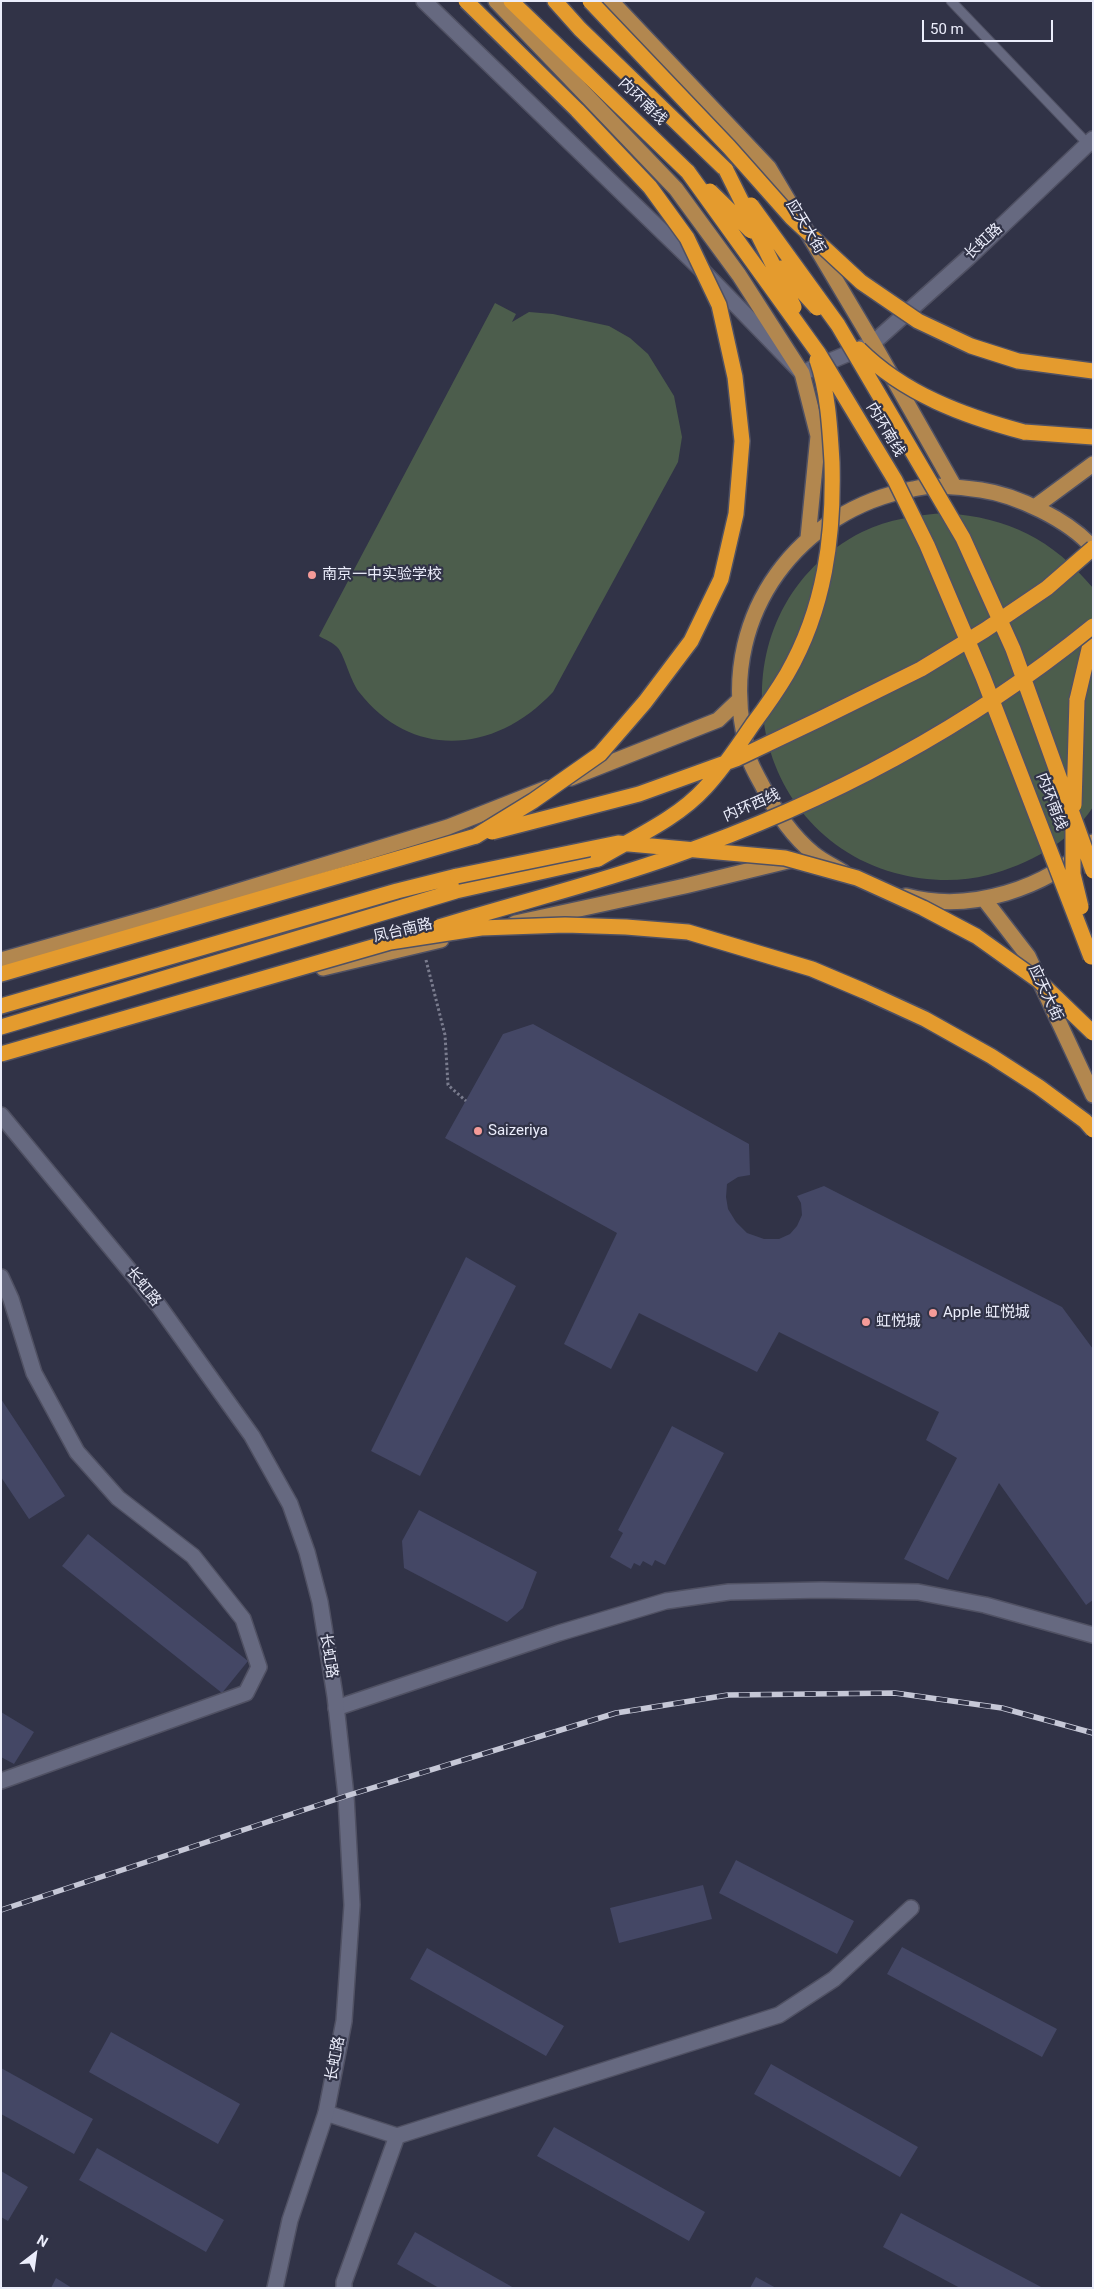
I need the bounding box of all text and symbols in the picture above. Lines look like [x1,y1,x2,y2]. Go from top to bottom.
scale bar [924,10,1055,42]
text: 50 m [930,20,964,38]
street label: 内环南线 [614,75,670,129]
street label: 应天大街 [782,197,828,257]
street label: 长虹路 [961,220,1007,264]
street label: 内环南线 [862,400,908,460]
place label: 南京一中实验学校 [322,566,442,584]
marker: 南京一中实验学校 [306,569,318,581]
street label: 内环南线 [1032,771,1070,833]
street label: 内环西线 [721,786,783,826]
street label: 凤台南路 [372,915,434,947]
street label: 应天大街 [1024,962,1066,1024]
place label: Saizeriya [488,1122,548,1140]
marker: Saizeriya [472,1125,484,1137]
street label: 长虹路 [122,1264,164,1310]
place label: Apple 虹悦城 [943,1304,1030,1322]
marker: Apple 虹悦城 [927,1307,939,1319]
place label: 虹悦城 [876,1313,921,1331]
marker: 虹悦城 [860,1316,872,1328]
street label: 长虹路 [316,1632,340,1680]
street label: 长虹路 [323,2035,349,2083]
north arrow [10,2229,60,2279]
text: N [34,2232,51,2250]

